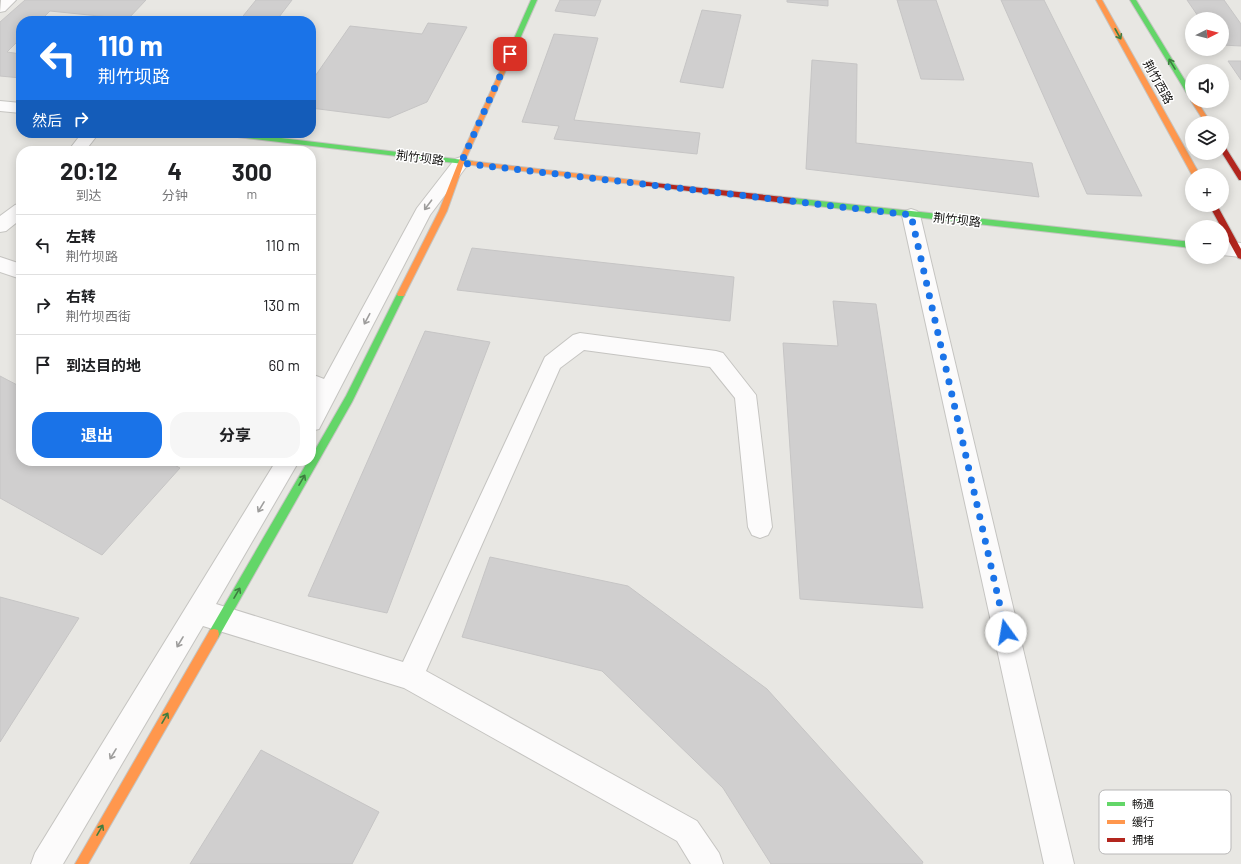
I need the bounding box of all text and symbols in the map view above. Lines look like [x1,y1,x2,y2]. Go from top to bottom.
north arrow [1185,12,1229,56]
map controls [1185,12,1229,264]
text: 110 m [98,28,163,62]
one-way arrow [1115,28,1123,40]
icon: left [32,32,84,84]
pin [493,37,527,71]
icon: arrive [499,43,521,65]
street label: 荆竹西路 [1141,57,1177,106]
one-way arrow [1167,58,1175,70]
button: sound [1185,64,1229,108]
text: 荆竹坝路 [98,65,170,87]
icon: right [70,108,92,130]
text: 然后 [32,111,62,129]
button: layers [1185,116,1229,160]
street label: 荆竹坝路 [395,147,445,167]
text: 20:12 [60,156,118,185]
text: 4 [167,156,182,185]
text: 300 [232,157,272,186]
button: + [1185,168,1229,212]
text: m [246,186,257,202]
text: 到达 [76,187,102,203]
text: 分钟 [162,187,188,203]
one-way arrow [424,200,433,211]
street label: 荆竹坝路 [932,210,982,228]
button: − [1185,220,1229,264]
text: 左转 [66,227,96,245]
icon: left [32,234,54,256]
text: 110 m [266,236,300,254]
text: 荆竹坝路 [66,248,118,264]
text: 右转 [66,287,96,305]
icon: right [32,294,54,316]
text: 130 m [263,296,300,314]
text: 荆竹坝西街 [66,308,131,324]
one-way arrow [363,313,370,325]
icon: arrive [32,354,54,376]
text: 到达目的地 [66,356,141,374]
text: 60 m [268,356,300,374]
button: 退出 [32,412,162,458]
button: 分享 [170,412,300,458]
one-way arrow [299,475,307,487]
one-way arrow [256,501,264,513]
one-way arrow [234,587,242,599]
position arrow [985,611,1027,653]
one-way arrow [176,636,184,648]
one-way arrow [162,712,170,724]
one-way arrow [108,748,116,760]
legend [1099,790,1231,854]
text: 畅通 [1132,797,1154,810]
text: 缓行 [1132,815,1154,828]
one-way arrow [97,824,105,836]
text: 拥堵 [1132,833,1154,846]

